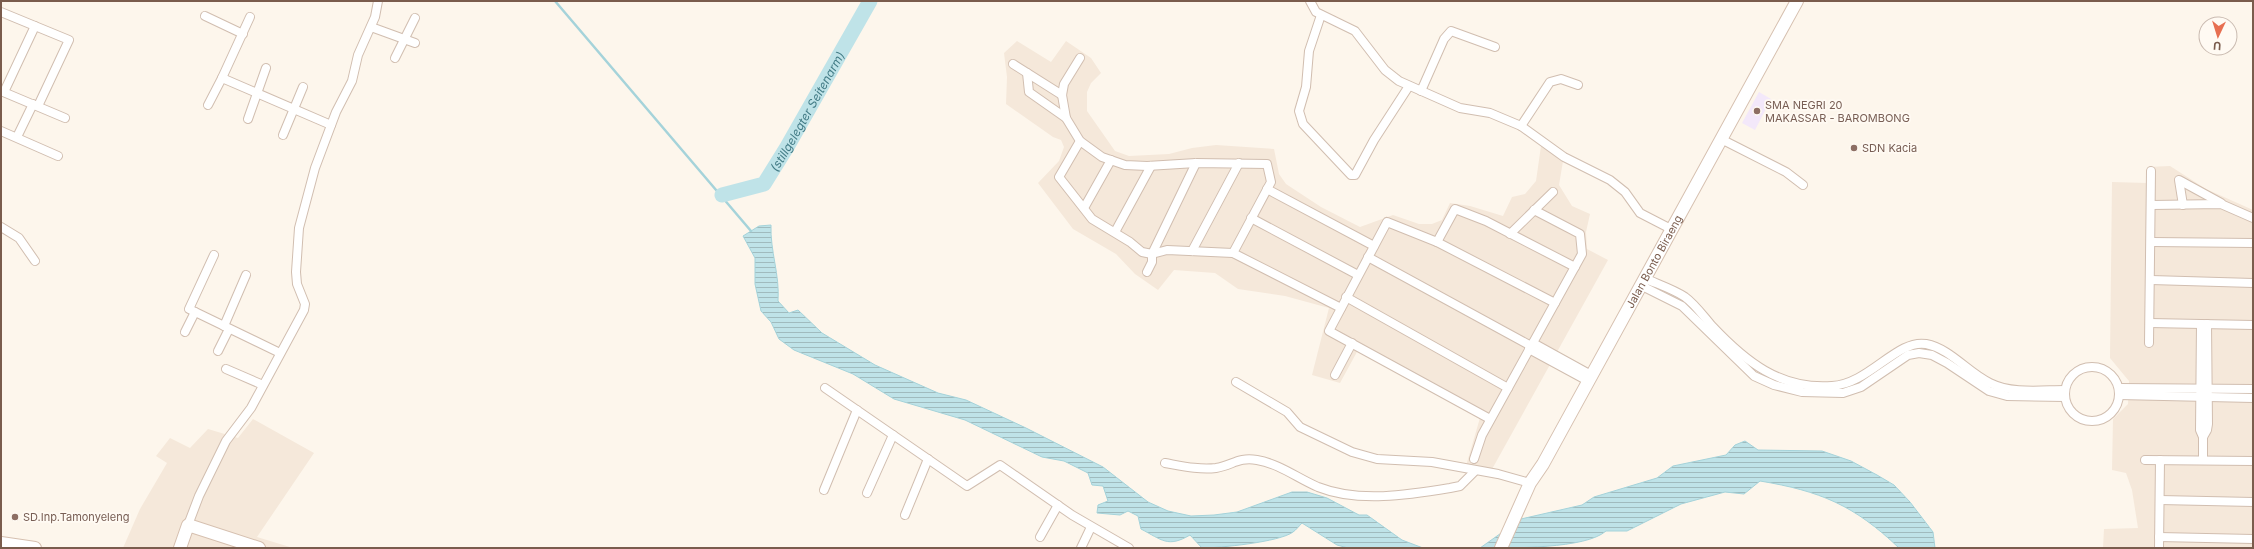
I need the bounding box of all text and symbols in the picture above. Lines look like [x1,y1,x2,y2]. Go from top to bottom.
north arrow [2198,16,2238,56]
text: U [2213,39,2222,53]
water label: (stillgelegter Seitenarm) [766,49,847,174]
place label: SMA NEGRI 20 MAKASSAR - BAROMBONG [1765,98,1910,125]
marker: SMA NEGRI 20 MAKASSAR - BAROMBONG [1752,106,1762,116]
place label: SDN Kacia [1862,141,1917,155]
marker: SDN Kacia [1849,143,1859,153]
street label: Jalan Bonto Biraeng [1623,213,1685,311]
place label: SD.Inp.Tamonyeleng [23,510,129,524]
marker: SD.Inp.Tamonyeleng [10,512,20,522]

